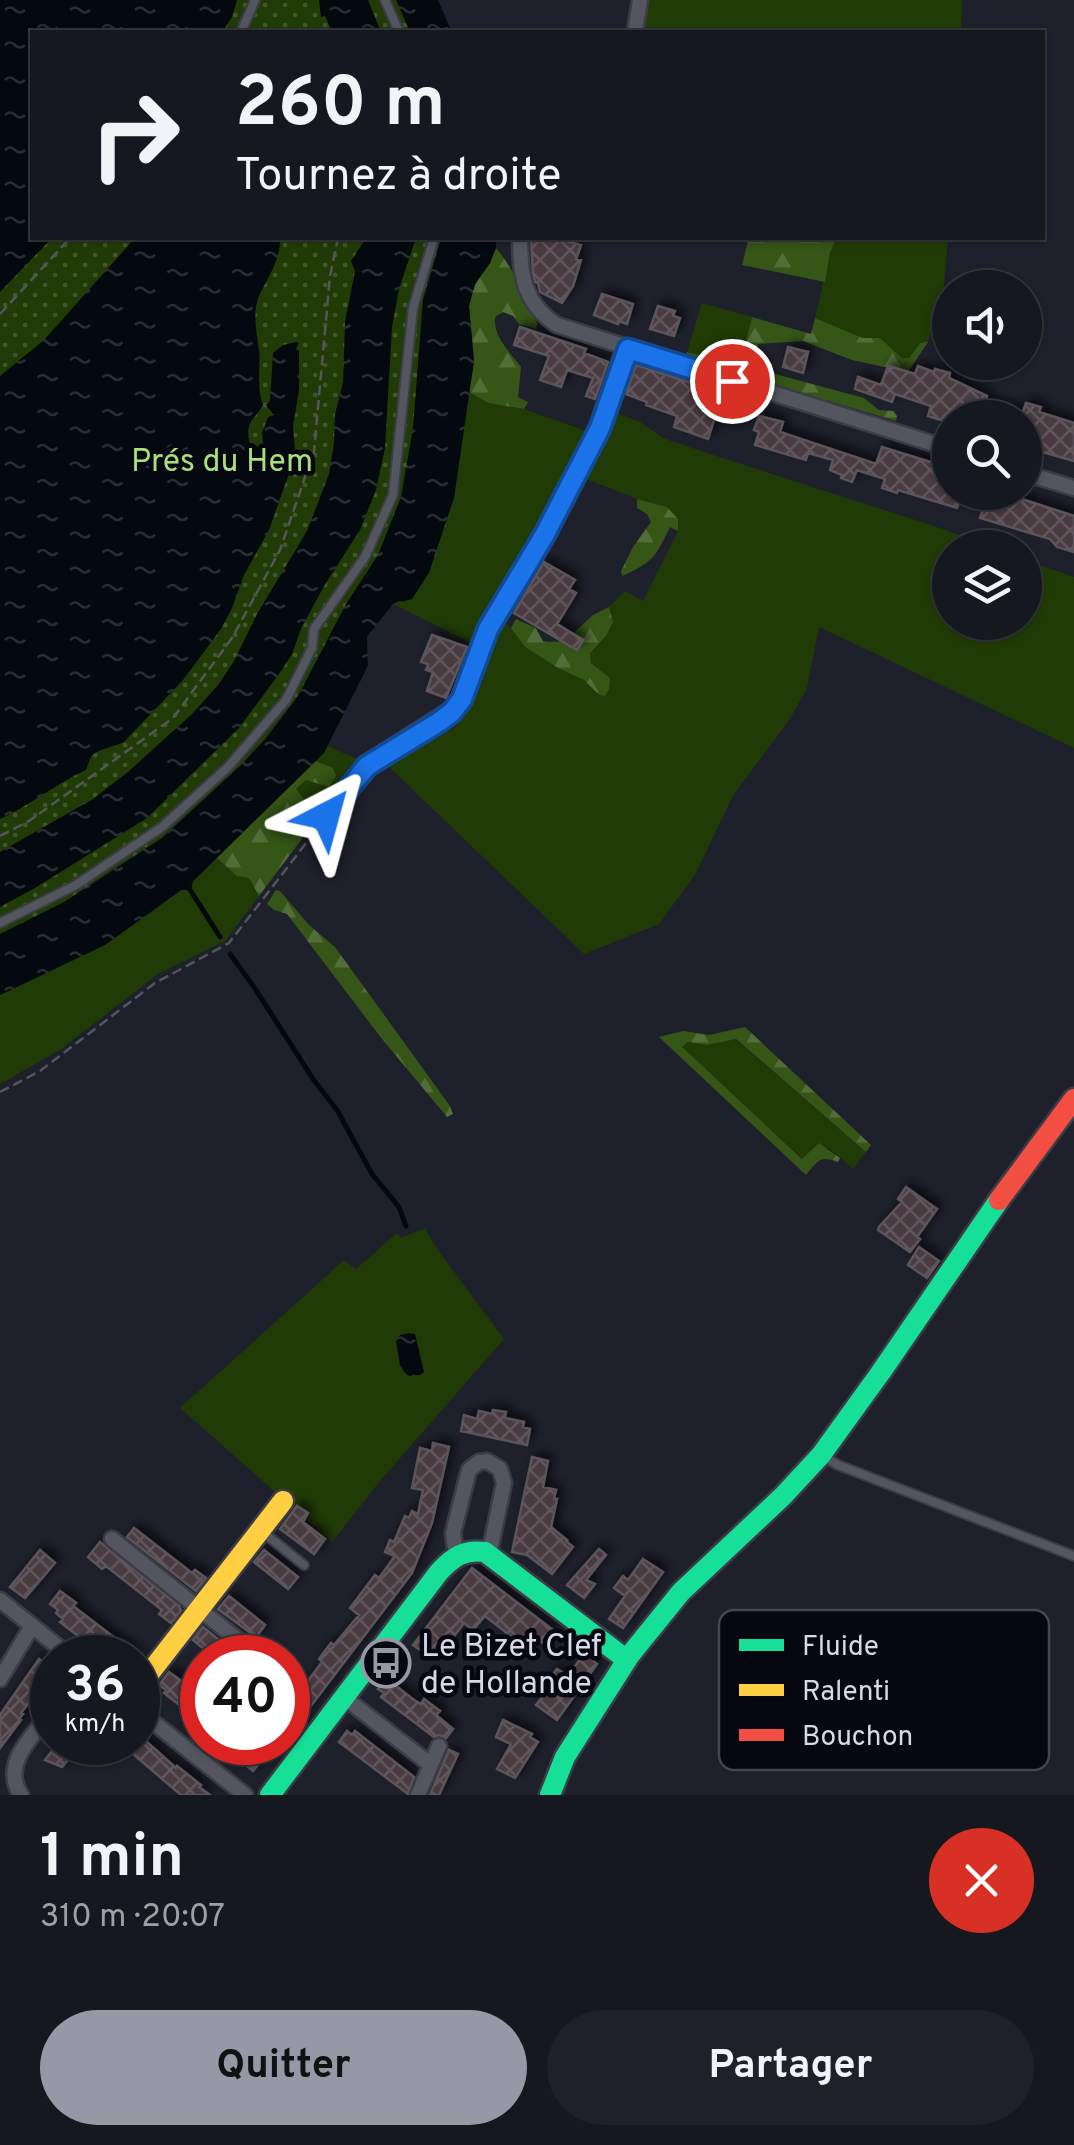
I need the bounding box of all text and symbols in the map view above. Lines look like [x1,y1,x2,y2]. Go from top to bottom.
text: 260 m [235,62,446,151]
icon: right [70,70,200,200]
text: Tournez à droite [235,149,562,206]
map controls [932,270,1042,640]
button: sound [932,270,1042,380]
pin [690,339,775,424]
icon: arrive [705,354,760,409]
button: search [932,400,1042,510]
park label: Prés du Hem [131,443,313,483]
button: layers [932,530,1042,640]
position arrow [274,764,378,868]
legend [719,1610,1049,1770]
place label: Le Bizet Clef de Hollande [421,1628,602,1705]
text: Fluide [802,1630,879,1666]
speed limit sign: 40 [180,1635,310,1765]
bus stop icon: Le Bizet Clef de Hollande [360,1637,412,1689]
text: 36 [65,1656,125,1719]
text: Ralenti [802,1675,890,1711]
text: km/h [65,1709,125,1741]
text: Bouchon [802,1720,913,1756]
text: 1 min [40,1822,184,1898]
button: close [929,1828,1034,1933]
text: 310 m · 20:07 [40,1898,225,1938]
button: Quitter [40,2010,527,2125]
button: Partager [547,2010,1034,2125]

